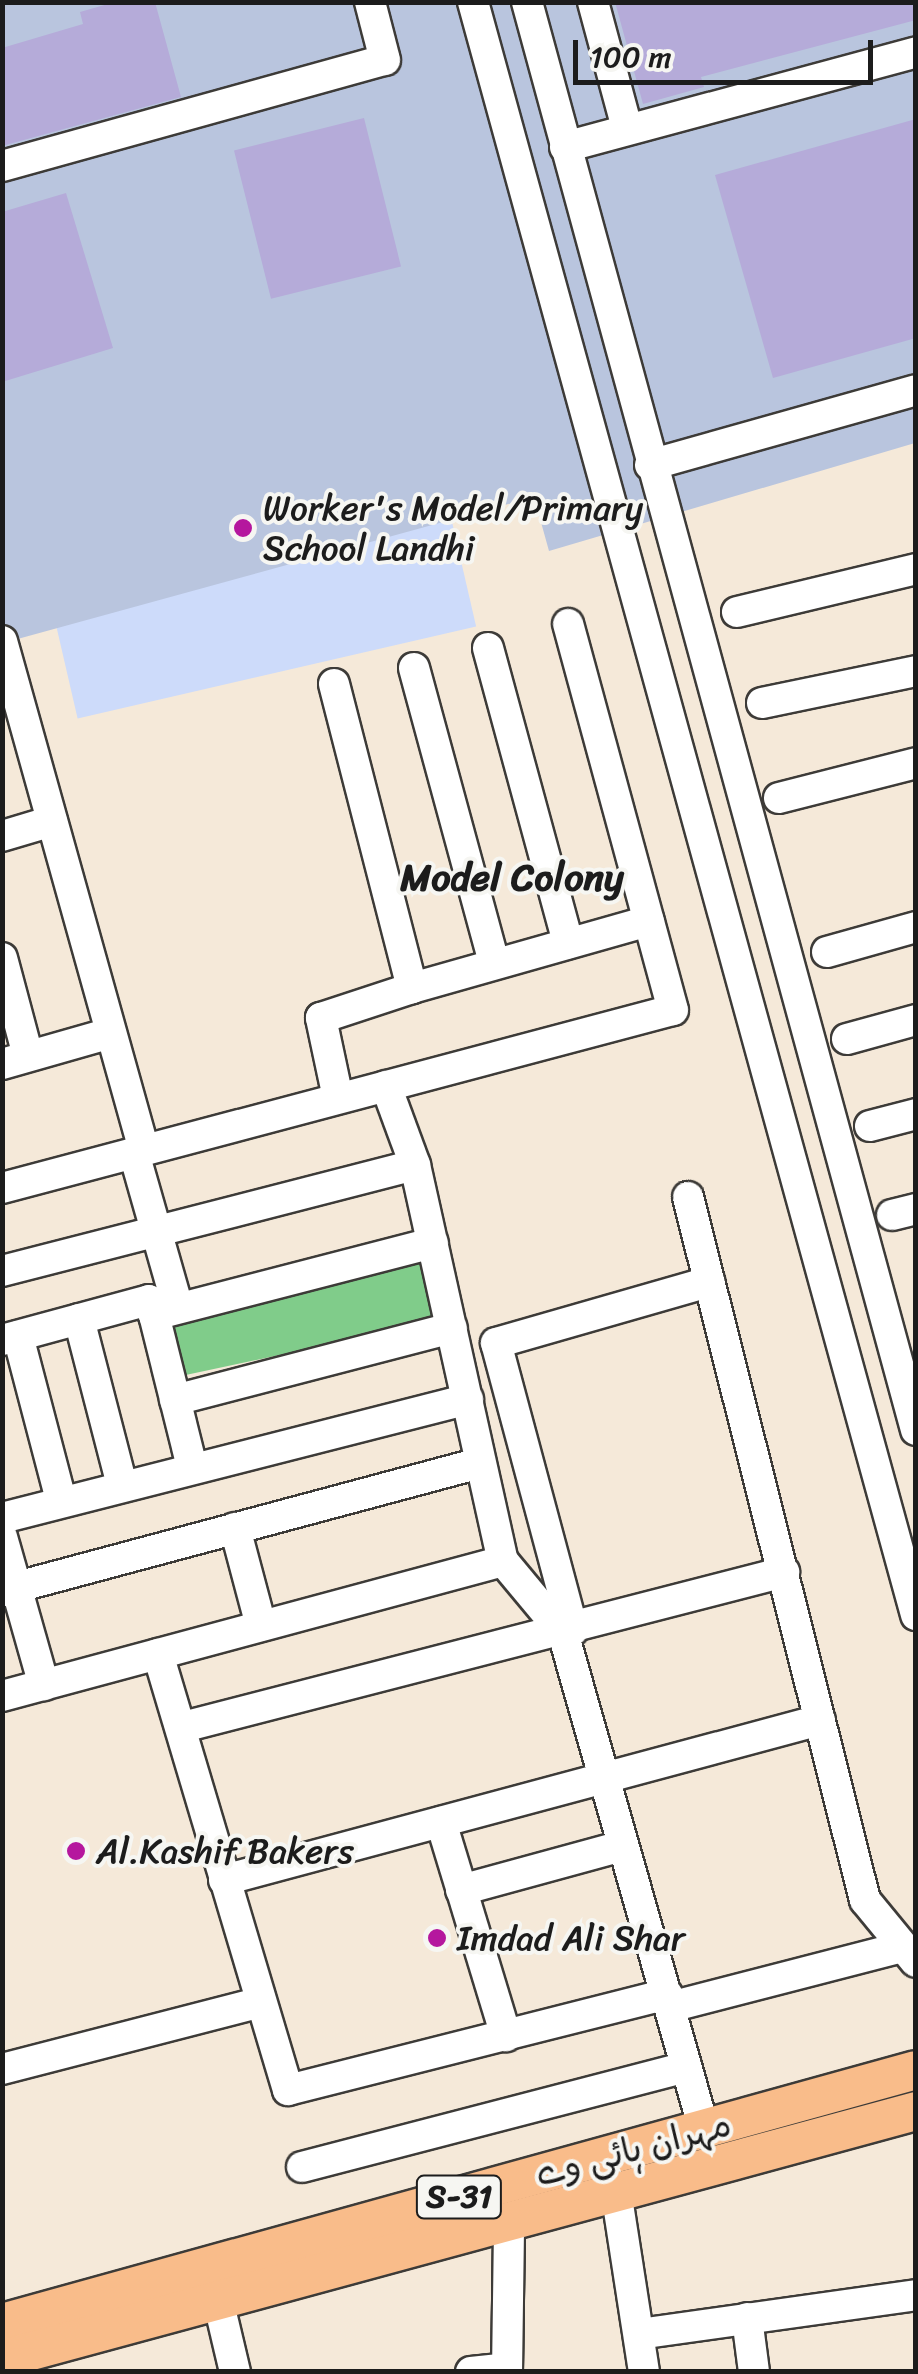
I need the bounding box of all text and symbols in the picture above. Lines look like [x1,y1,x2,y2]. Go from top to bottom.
scale bar [578,20,878,82]
text: 100 m [590,30,672,84]
place label: Worker's Model/Primary School Landhi [263,487,644,569]
marker: Worker's Model/Primary School Landhi [232,517,254,539]
district label: Model Colony [400,855,624,901]
place label: Al.Kashif Bakers [96,1830,352,1872]
marker: Al.Kashif Bakers [65,1840,87,1862]
place label: Imdad Ali Shar [457,1917,685,1959]
marker: Imdad Ali Shar [426,1927,448,1949]
street label: مہران ہائی وے [530,2103,736,2195]
road number: S-31 [414,2170,504,2224]

